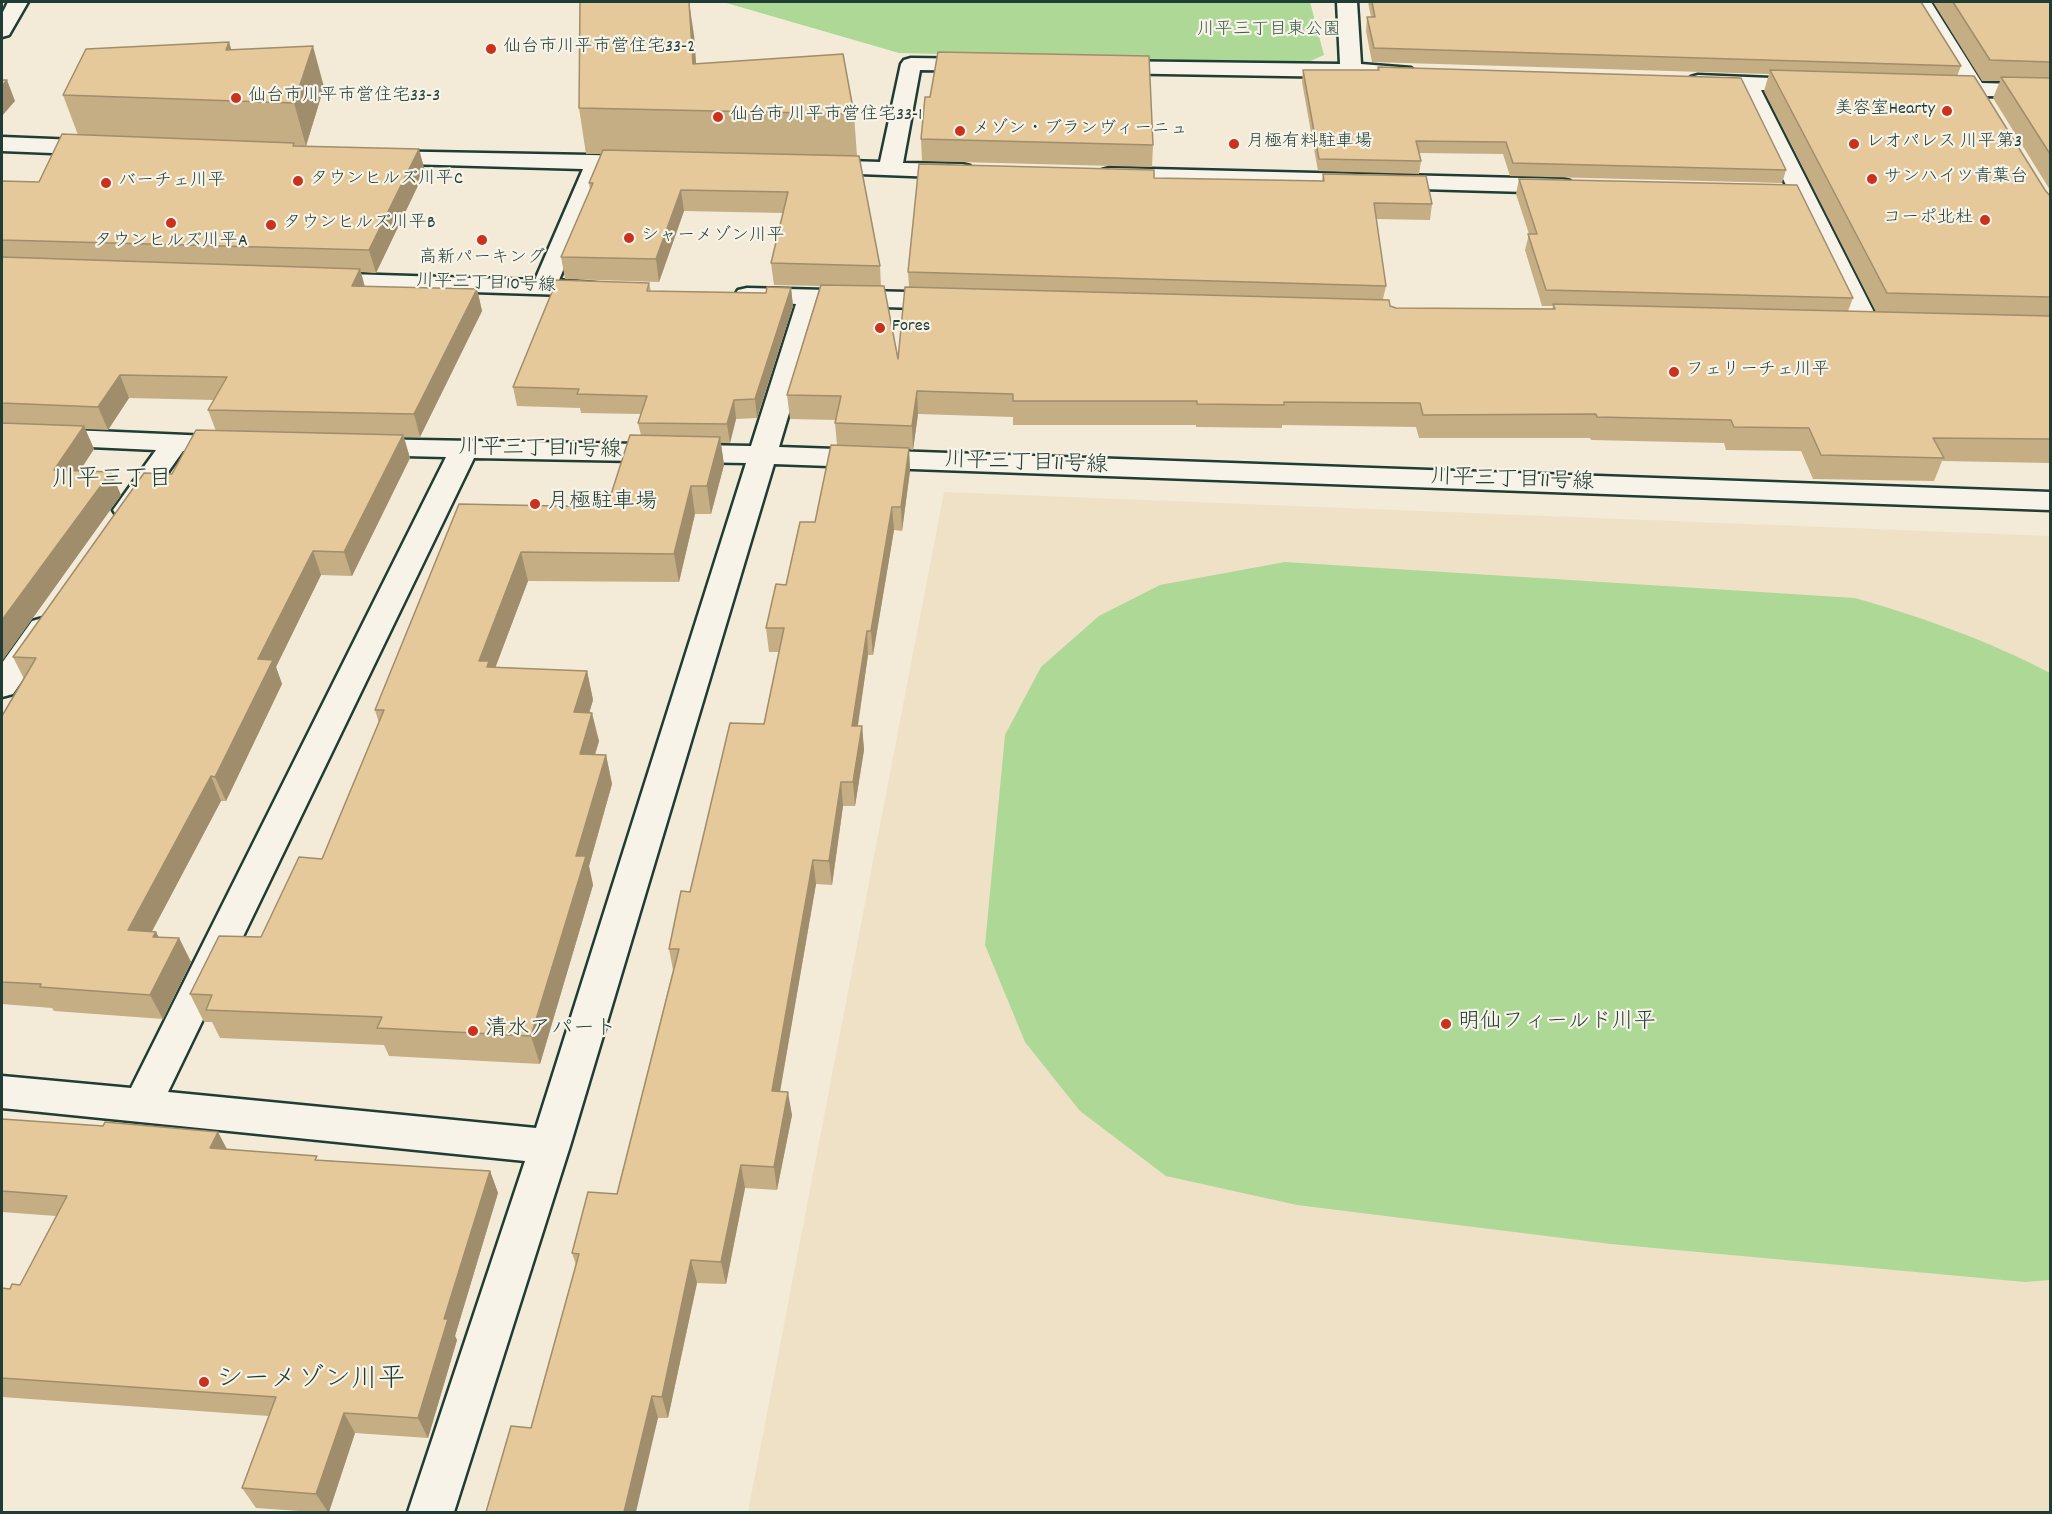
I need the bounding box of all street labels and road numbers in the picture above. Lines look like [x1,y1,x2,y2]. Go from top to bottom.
street label: 川平三丁目10号線 [416,272,556,298]
street label: 川平三丁目11号線 [458,436,622,466]
street label: 川平三丁目11号線 [944,449,1108,481]
street label: 川平三丁目11号線 [1430,466,1594,498]

